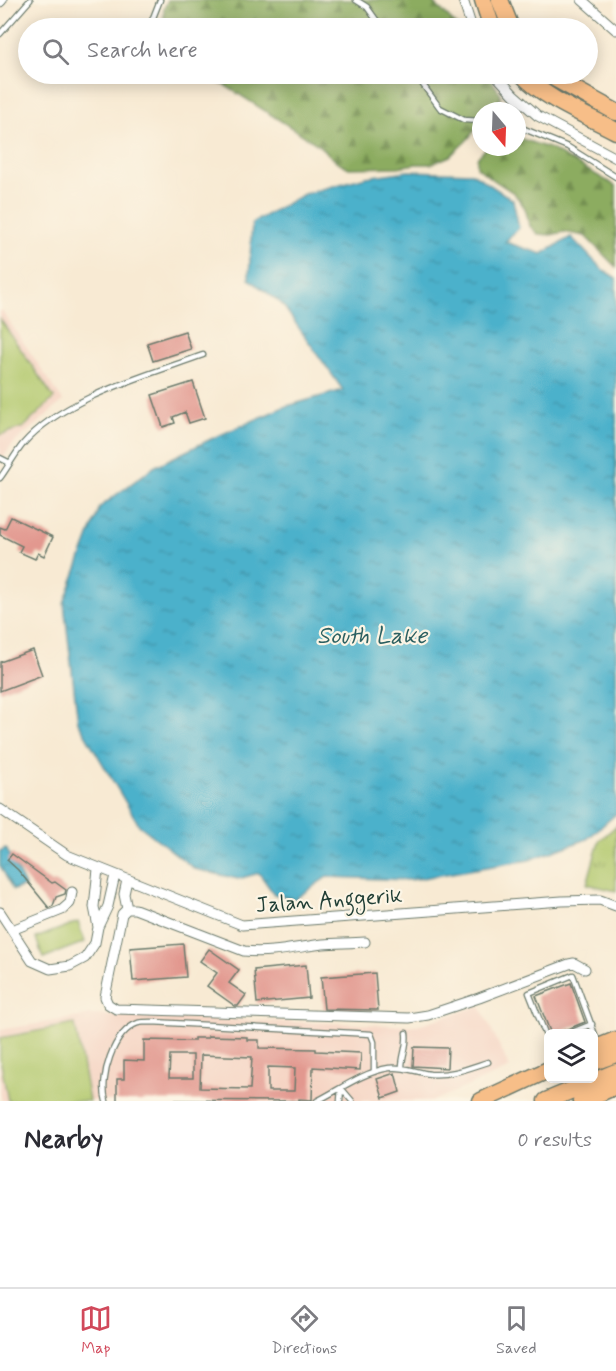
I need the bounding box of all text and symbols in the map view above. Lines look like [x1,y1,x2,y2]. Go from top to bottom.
search box [18,18,598,84]
icon: search [39,35,72,68]
text: Search here [87,37,198,65]
north arrow [472,102,526,156]
water label: South Lake [317,621,428,652]
street label: Jalan Anggerik [255,882,404,923]
map controls [544,1029,598,1083]
button: layers [544,1029,598,1083]
text: Nearby [24,1123,103,1157]
text: 0 results [518,1127,592,1154]
tab: Map [79,1302,112,1359]
tab: Directions [271,1302,337,1359]
tab: Saved [496,1302,537,1359]

